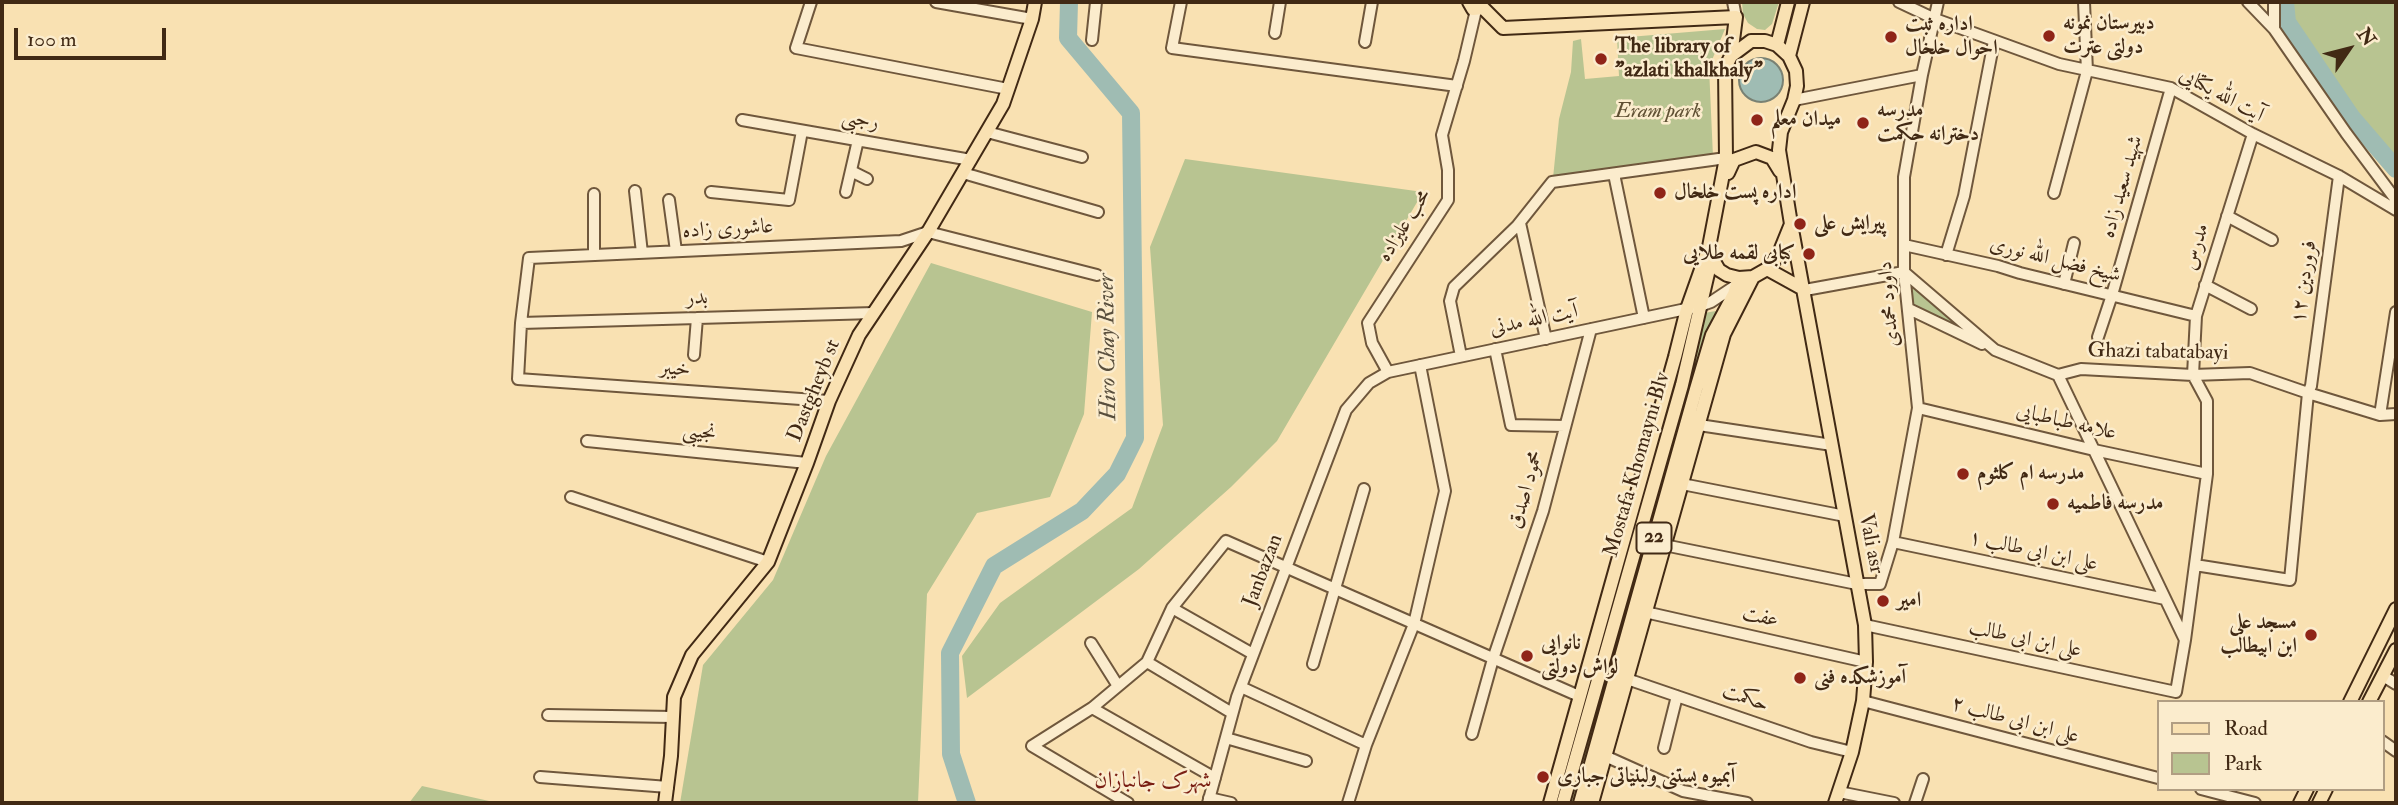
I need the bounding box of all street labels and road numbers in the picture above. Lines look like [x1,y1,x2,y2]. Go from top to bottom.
street label: آیت الله یکتایی [2174,63,2268,129]
street label: رجبی [839,105,881,137]
street label: شهید سعید زاده [2096,133,2150,241]
street label: محب علیزاده [1373,185,1437,267]
street label: عاشوری زاده [682,215,774,245]
street label: مدرس [2178,221,2216,273]
street label: شیخ فضل الله نوری [1987,233,2123,289]
street label: ۱۲ فروردین [2287,239,2323,325]
street label: داوود محمدی [1874,260,1906,348]
street label: بدر [686,286,708,312]
street label: آیت‌ الله مدنی [1488,299,1580,343]
street label: Dastgheyb st [783,336,847,446]
street label: Ghazi tabatabayi [2087,339,2229,367]
street label: خیبر [659,356,691,384]
street label: Mostafa Khomayni Blv [1600,370,1676,560]
street label: علامه طباطبایی [2013,399,2119,447]
street label: نجیبی [681,419,717,447]
street label: محمود اصدق [1504,448,1550,532]
street label: Vali asr [1852,512,1888,576]
road number: 22 [1636,523,1672,554]
street label: علی ابن ابی طالب ۱ [1966,526,2100,578]
street label: Janbazan [1239,531,1289,611]
street label: عفت [1739,602,1781,634]
street label: علی ابن ابی طالب [1966,616,2084,664]
street label: حکمت [1718,679,1772,719]
street label: علی ابن ابی طالب ۲ [1948,692,2082,750]

